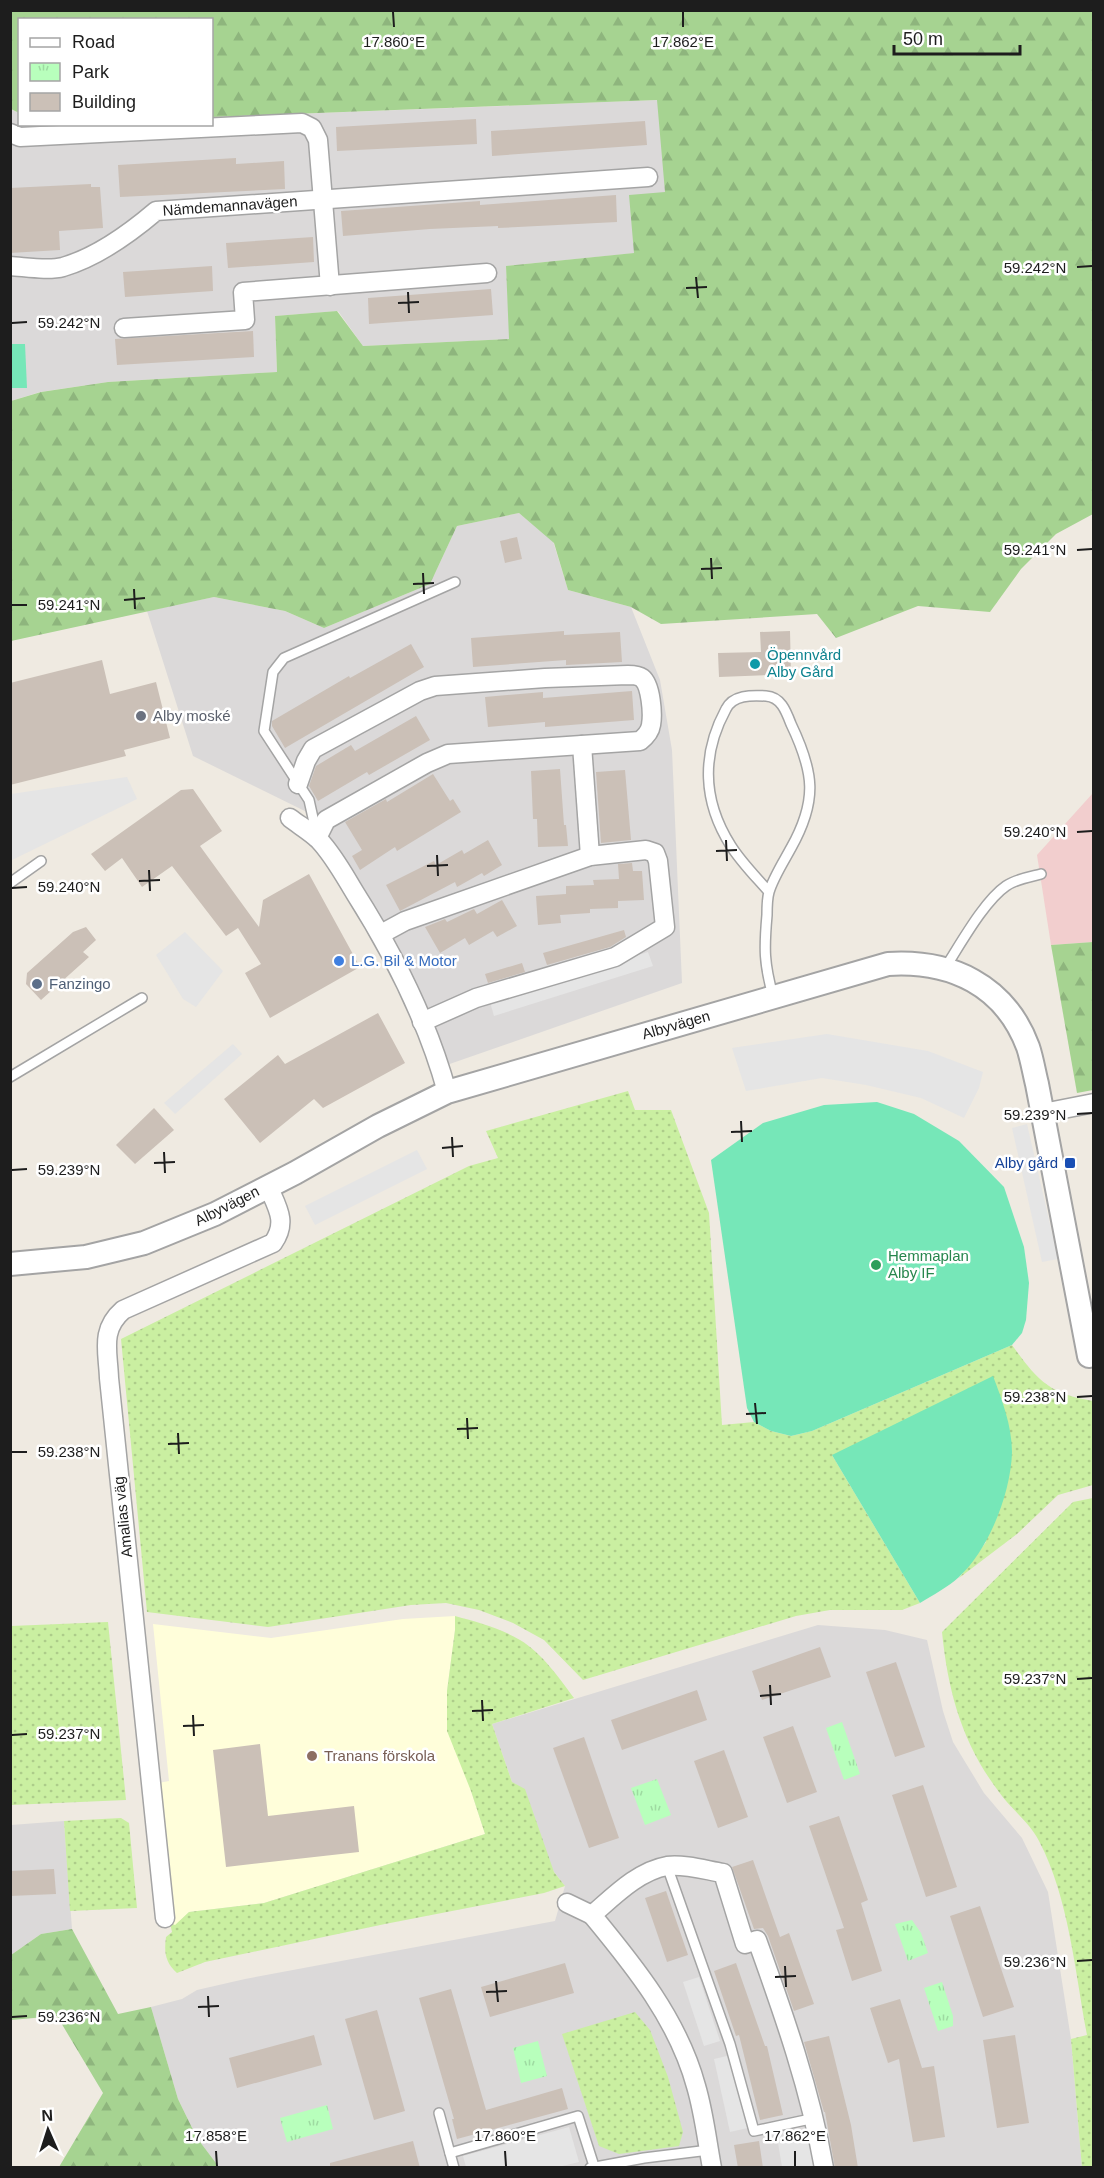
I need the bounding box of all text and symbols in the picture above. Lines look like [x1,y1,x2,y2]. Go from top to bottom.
legend [18,18,213,126]
scale bar [894,18,1020,56]
text: 50 m [903,29,943,49]
text: Road [72,32,115,52]
text: 17.860°E [363,33,425,50]
text: 17.862°E [652,33,714,50]
text: Park [72,62,110,82]
text: Building [72,92,136,112]
street label: Nämdemannavägen [162,192,298,219]
text: 59.242°N [1004,259,1066,276]
text: 59.242°N [38,314,100,331]
text: 59.241°N [1004,541,1066,558]
text: 59.241°N [38,596,100,613]
place label: Öpennvård Alby Gård [767,646,841,680]
marker: Öpennvård Alby Gård [748,657,762,671]
place label: Alby moské [153,707,231,724]
marker: Alby moské [134,709,148,723]
text: 59.240°N [1004,823,1066,840]
text: 59.240°N [38,878,100,895]
place label: L.G. Bil & Motor [351,952,457,969]
marker: L.G. Bil & Motor [332,954,346,968]
place label: Fanzingo [49,975,111,992]
marker: Fanzingo [30,977,44,991]
street label: Albyvägen [640,1007,712,1042]
text: 59.239°N [1004,1106,1066,1123]
place label: Alby gård [995,1154,1058,1171]
marker: Alby gård [1063,1156,1077,1170]
text: 59.239°N [38,1161,100,1178]
street label: Albyvägen [192,1182,262,1229]
place label: Hemmaplan Alby IF [888,1247,969,1281]
marker: Hemmaplan Alby IF [869,1258,883,1272]
text: 59.238°N [1004,1388,1066,1405]
text: 59.238°N [38,1443,100,1460]
street label: Amalias väg [110,1476,135,1559]
text: 59.237°N [1004,1670,1066,1687]
text: 59.237°N [38,1725,100,1742]
place label: Tranans förskola [324,1747,436,1764]
marker: Tranans förskola [305,1749,319,1763]
text: 59.236°N [1004,1953,1066,1970]
text: 59.236°N [38,2008,100,2025]
north arrow [18,2100,78,2160]
text: N [41,2107,53,2124]
text: 17.858°E [185,2127,247,2144]
text: 17.860°E [474,2127,536,2144]
text: 17.862°E [764,2127,826,2144]

